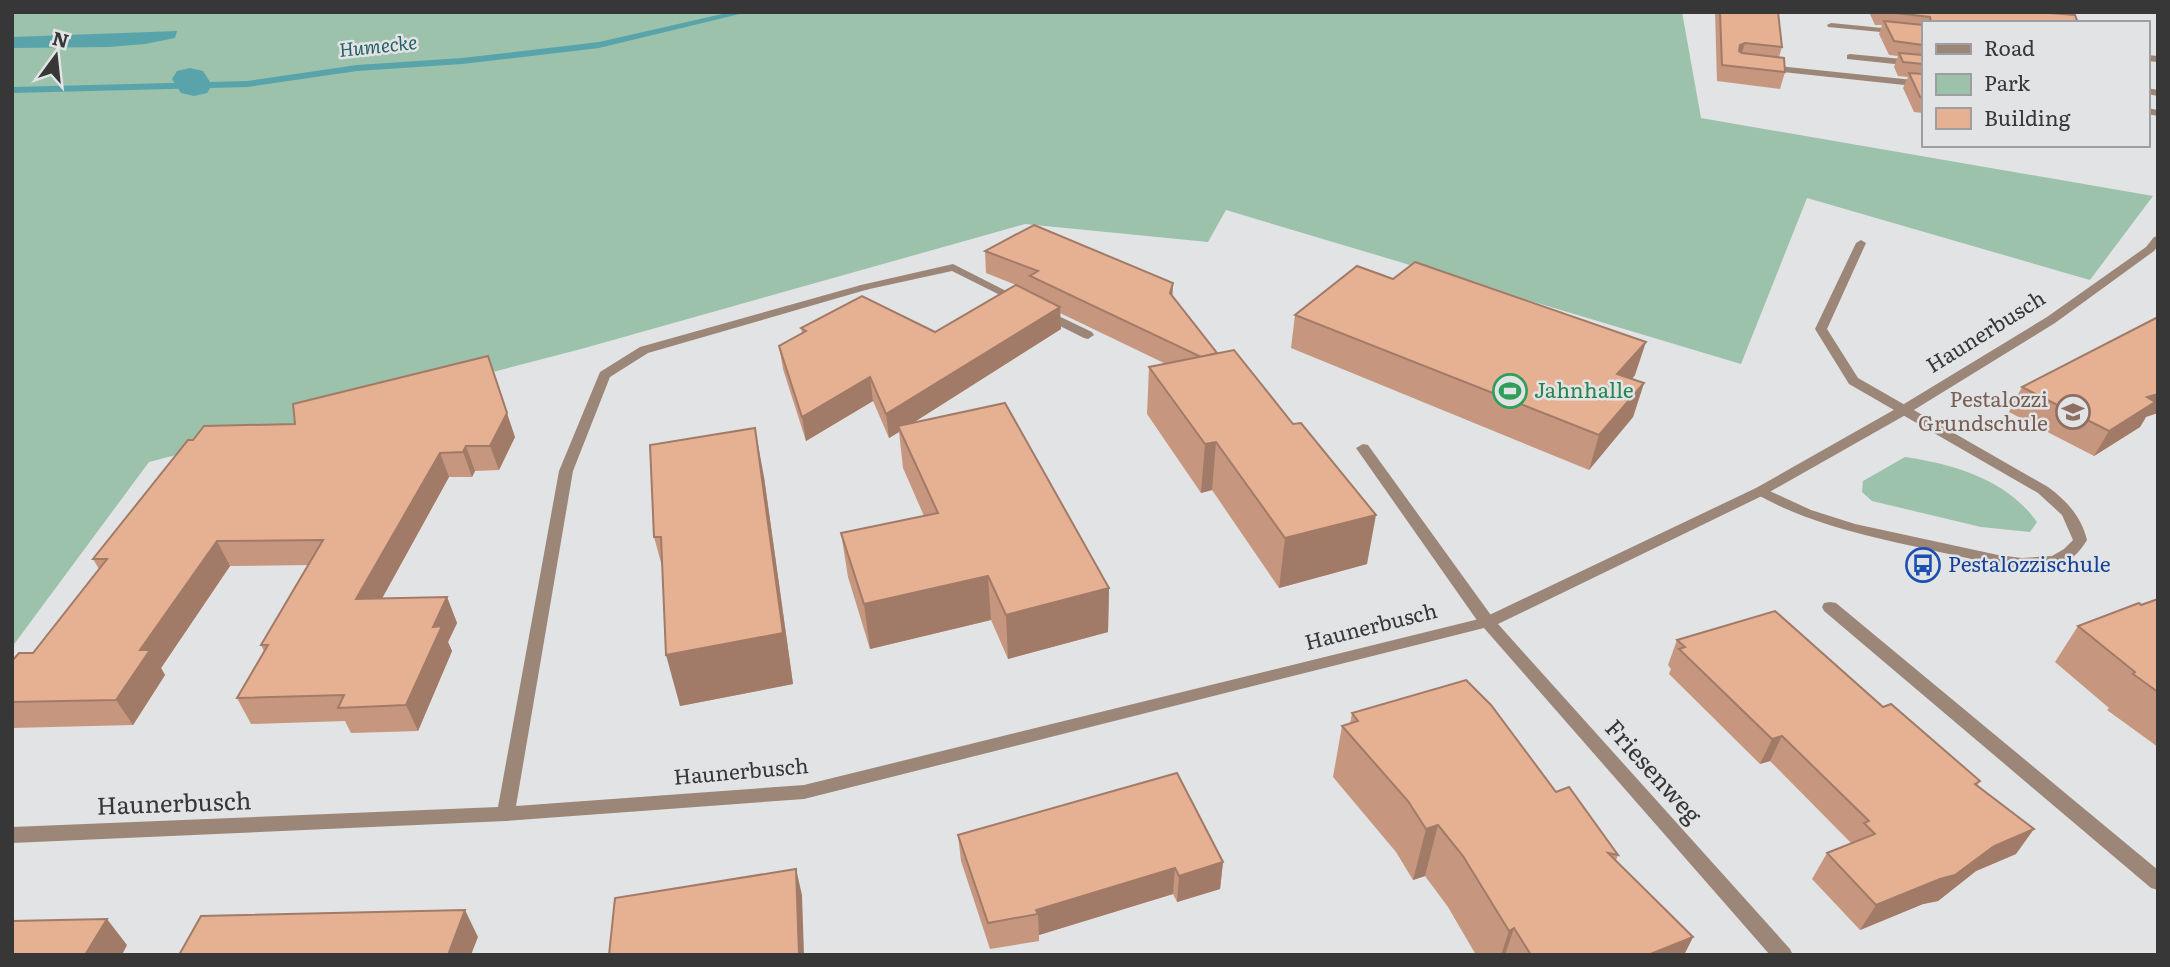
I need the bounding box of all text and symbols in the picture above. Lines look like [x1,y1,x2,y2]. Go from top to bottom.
north arrow [21,21,91,91]
legend [1922,21,2149,147]
text: N [49,23,72,54]
water label: Humecke [337,27,418,63]
text: Road [1984,31,2035,62]
text: Park [1984,66,2030,97]
text: Building [1984,101,2071,132]
street label: Haunerbusch [1919,281,2050,379]
sports icon: Jahnhalle [1491,372,1529,410]
place label: Jahnhalle [1534,373,1634,404]
place label: Pestalozzi Grundschule [1918,382,2048,437]
school or university icon: Pestalozzi Grundschule [2054,393,2092,431]
bus stop icon: Pestalozzischule [1904,546,1942,584]
place label: Pestalozzischule [1948,547,2111,578]
street label: Haunerbusch [1301,593,1440,656]
street label: Friesenweg [1598,710,1712,831]
street label: Haunerbusch [672,748,810,791]
street label: Haunerbusch [96,781,252,822]

